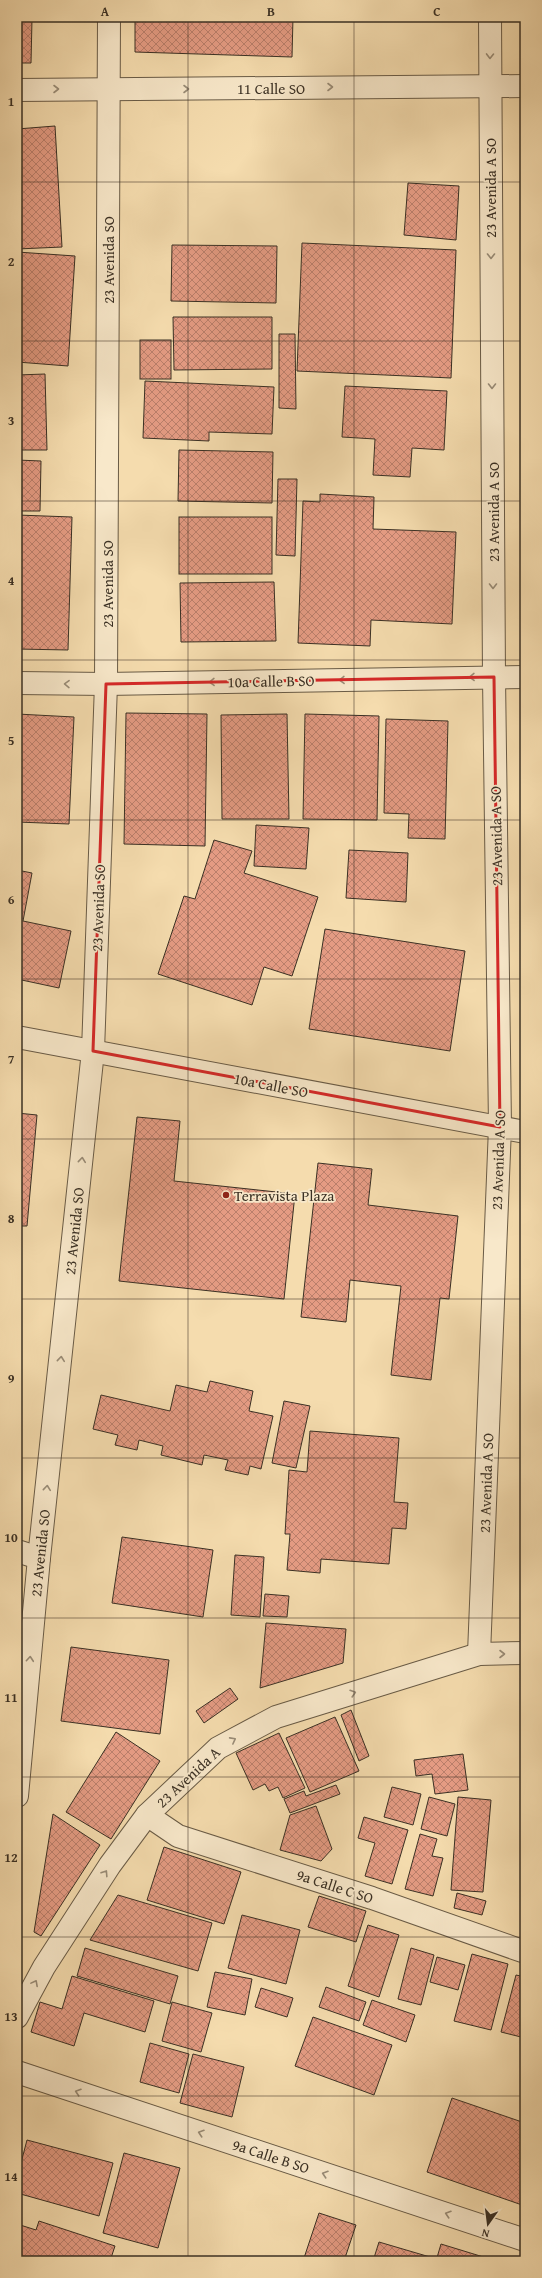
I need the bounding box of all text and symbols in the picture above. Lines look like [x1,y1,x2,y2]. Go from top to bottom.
text: A [101,2,110,21]
text: B [267,2,275,21]
text: C [433,2,441,21]
one-way arrow [486,53,494,59]
street label: 11 Calle SO [237,78,305,99]
one-way arrow [327,83,333,92]
one-way arrow [183,84,189,93]
one-way arrow [53,85,59,93]
text: 1 [8,92,14,111]
street label: 23 Avenida A SO [480,138,501,238]
street label: 23 Avenida SO [98,216,119,304]
text: 2 [8,252,15,271]
one-way arrow [487,253,495,259]
one-way arrow [488,383,496,389]
text: 3 [8,411,14,430]
street label: 23 Avenida A SO [483,462,504,562]
street label: 23 Avenida SO [97,540,118,628]
text: 4 [8,571,15,590]
one-way arrow [489,583,497,589]
street label: 10a Calle B SO [227,670,315,692]
one-way arrow [469,673,475,681]
one-way arrow [339,676,345,684]
one-way arrow [209,678,215,686]
one-way arrow [64,680,70,688]
text: 5 [8,731,15,750]
street label: 23 Avenida A SO [485,786,507,886]
street label: 23 Avenida SO [86,864,110,952]
text: 6 [8,890,15,909]
text: 7 [8,1050,15,1069]
street label: 10a Calle SO [232,1068,310,1102]
street label: 23 Avenida A SO [486,1110,510,1210]
one-way arrow [77,1157,86,1163]
place label: Terravista Plaza [234,1185,334,1206]
street label: 23 Avenida SO [59,1186,89,1276]
marker: Terravista Plaza [221,1190,231,1200]
text: 8 [8,1209,15,1228]
one-way arrow [56,1356,65,1362]
text: 9 [8,1369,15,1388]
street label: 23 Avenida A SO [474,1433,498,1533]
one-way arrow [42,1485,51,1491]
street label: 23 Avenida SO [25,1508,55,1598]
text: 10 [4,1528,18,1547]
one-way arrow [499,1650,505,1658]
one-way arrow [25,1656,34,1662]
text: 11 [4,1688,18,1707]
one-way arrow [350,1689,357,1698]
one-way arrow [229,1737,236,1745]
street label: 23 Avenida A [151,1742,225,1812]
text: 12 [4,1848,18,1867]
street label: 9a Calle C SO [294,1864,376,1908]
one-way arrow [100,1870,108,1877]
one-way arrow [31,1979,38,1987]
text: 13 [4,2007,18,2026]
one-way arrow [74,2089,81,2097]
one-way arrow [198,2129,205,2138]
street label: 9a Calle B SO [230,2134,312,2178]
text: 14 [4,2167,18,2186]
one-way arrow [321,2170,328,2179]
north arrow [468,2204,508,2244]
one-way arrow [445,2211,452,2219]
text: N [479,2225,491,2242]

